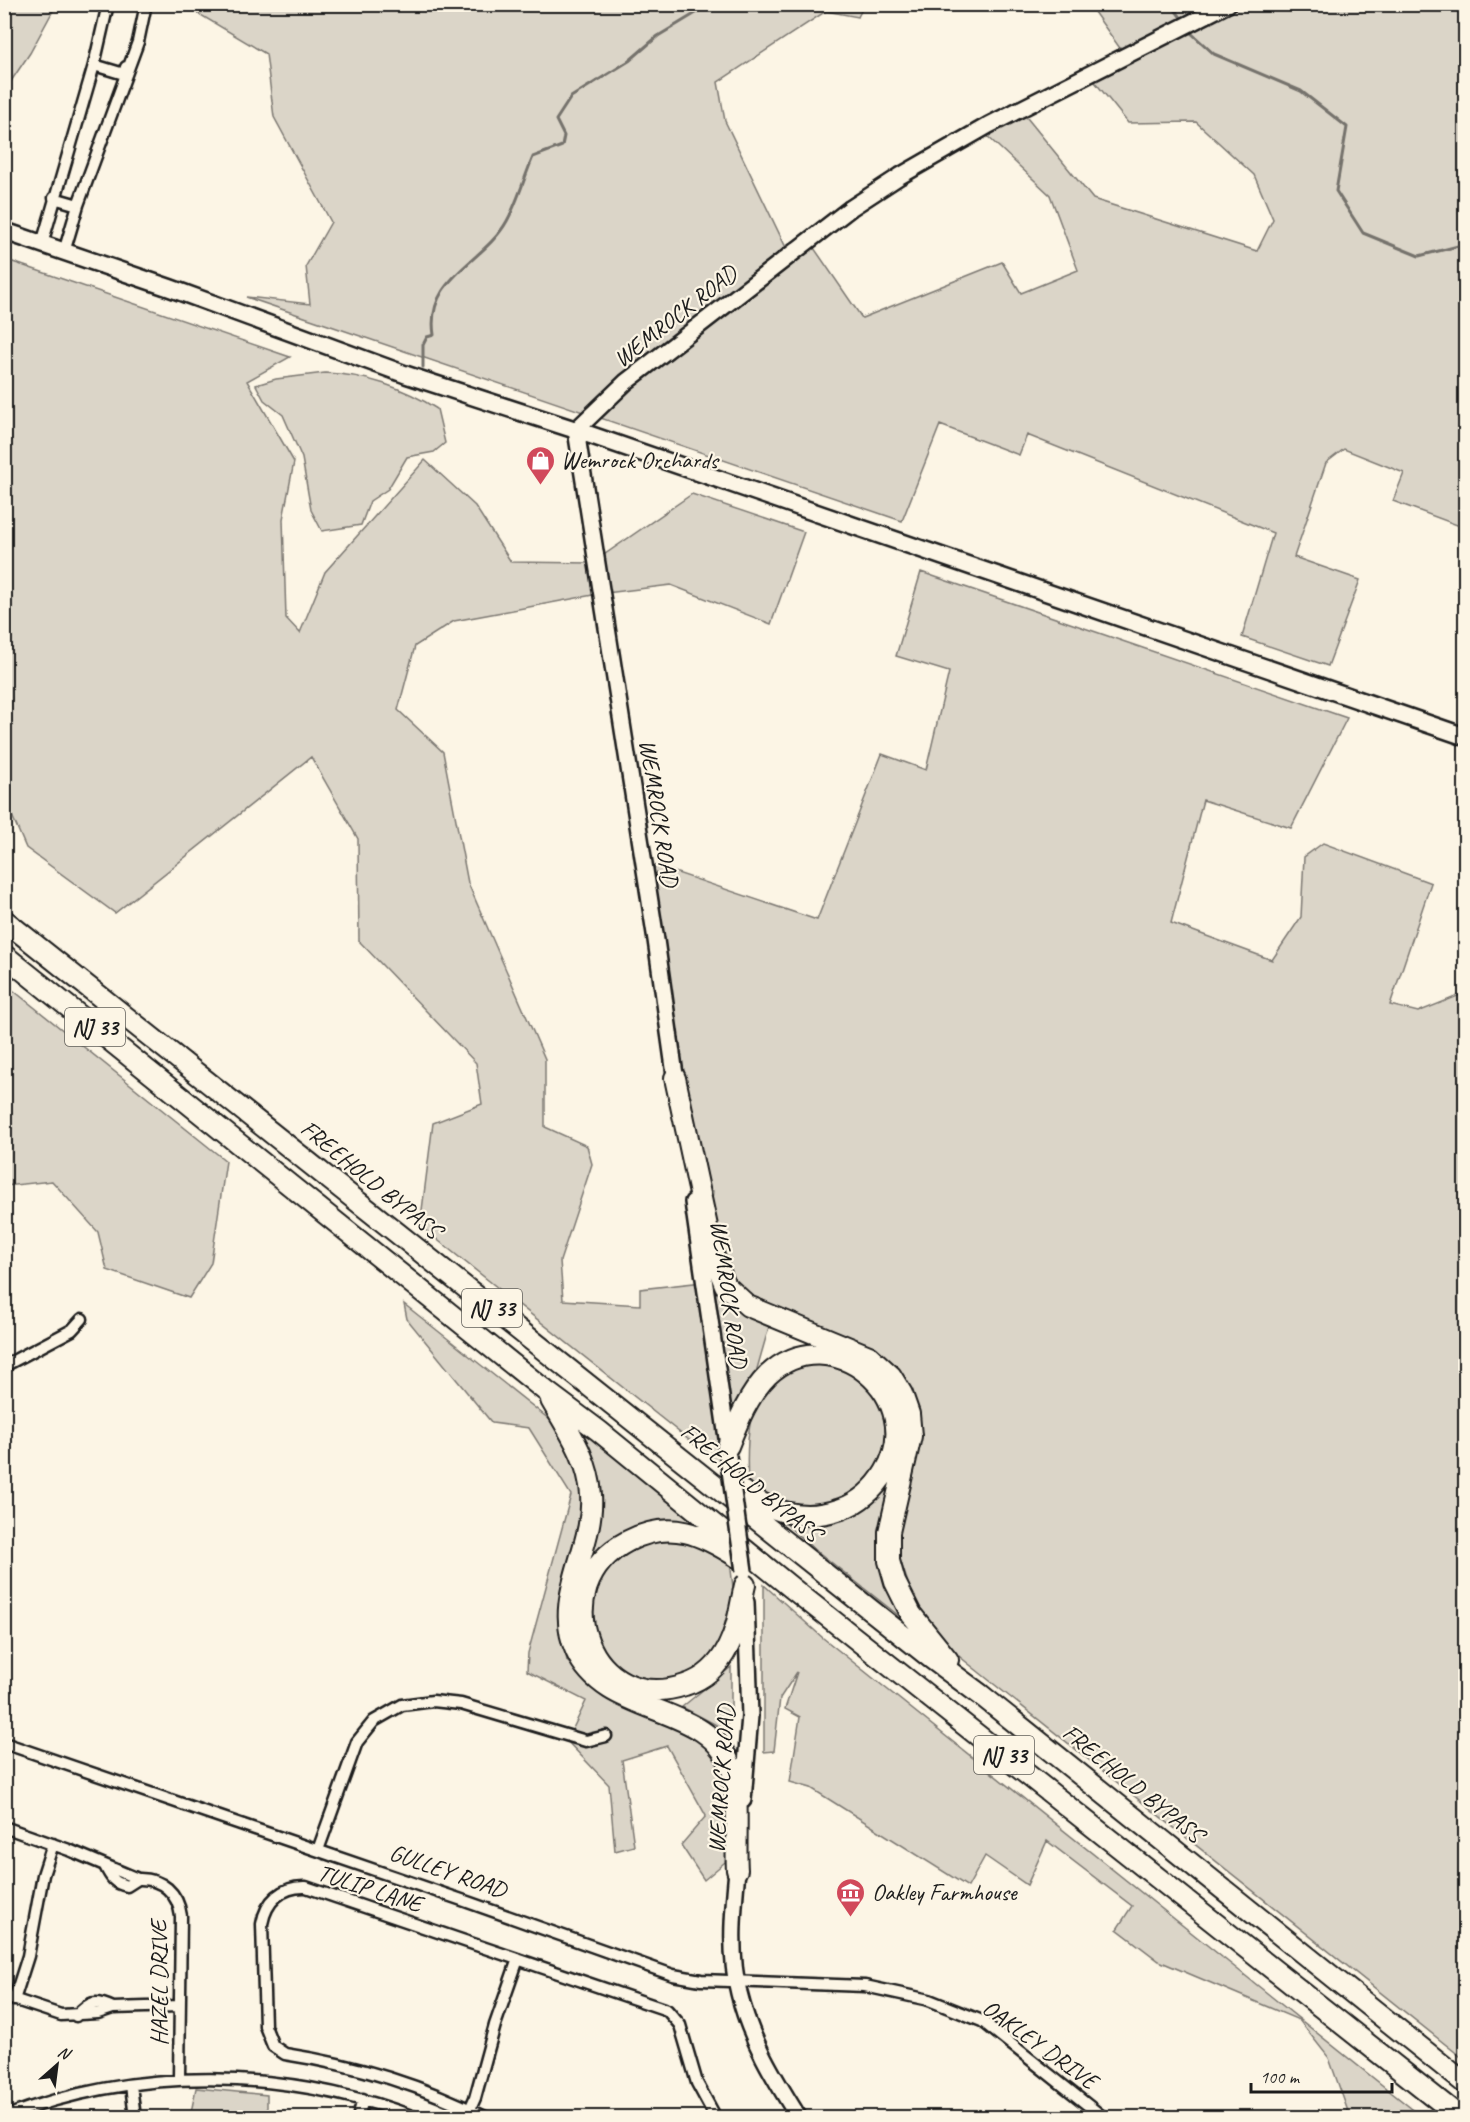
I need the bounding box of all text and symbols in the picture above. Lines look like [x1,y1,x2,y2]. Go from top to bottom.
street label: WEMROCK ROAD [607,257,744,374]
shop icon: Wemrock Orchards [524,444,556,486]
place label: Wemrock Orchards [561,445,721,475]
street label: WEMROCK ROAD [633,737,686,891]
road number: NJ 33 [65,1008,125,1046]
street label: FREEHOLD BYPASS [295,1113,451,1248]
street label: WEMROCK ROAD [704,1218,754,1372]
road number: NJ 33 [462,1289,522,1327]
street label: FREEHOLD BYPASS [675,1416,831,1551]
street label: WEMROCK ROAD [701,1702,741,1854]
street label: FREEHOLD BYPASS [1057,1717,1213,1852]
road number: NJ 33 [974,1736,1034,1774]
street label: GULLEY ROAD [386,1837,512,1906]
street label: TULIP LANE [314,1857,429,1920]
museum icon: Oakley Farmhouse [835,1876,867,1918]
place label: Oakley Farmhouse [872,1877,1019,1907]
street label: HAZEL DRIVE [144,1917,174,2046]
street label: OAKLEY DRIVE [977,1992,1106,2097]
north arrow [27,2035,87,2095]
text: N [55,2041,75,2065]
scale bar [1251,2056,1392,2094]
text: 100 m [1260,2066,1301,2088]

